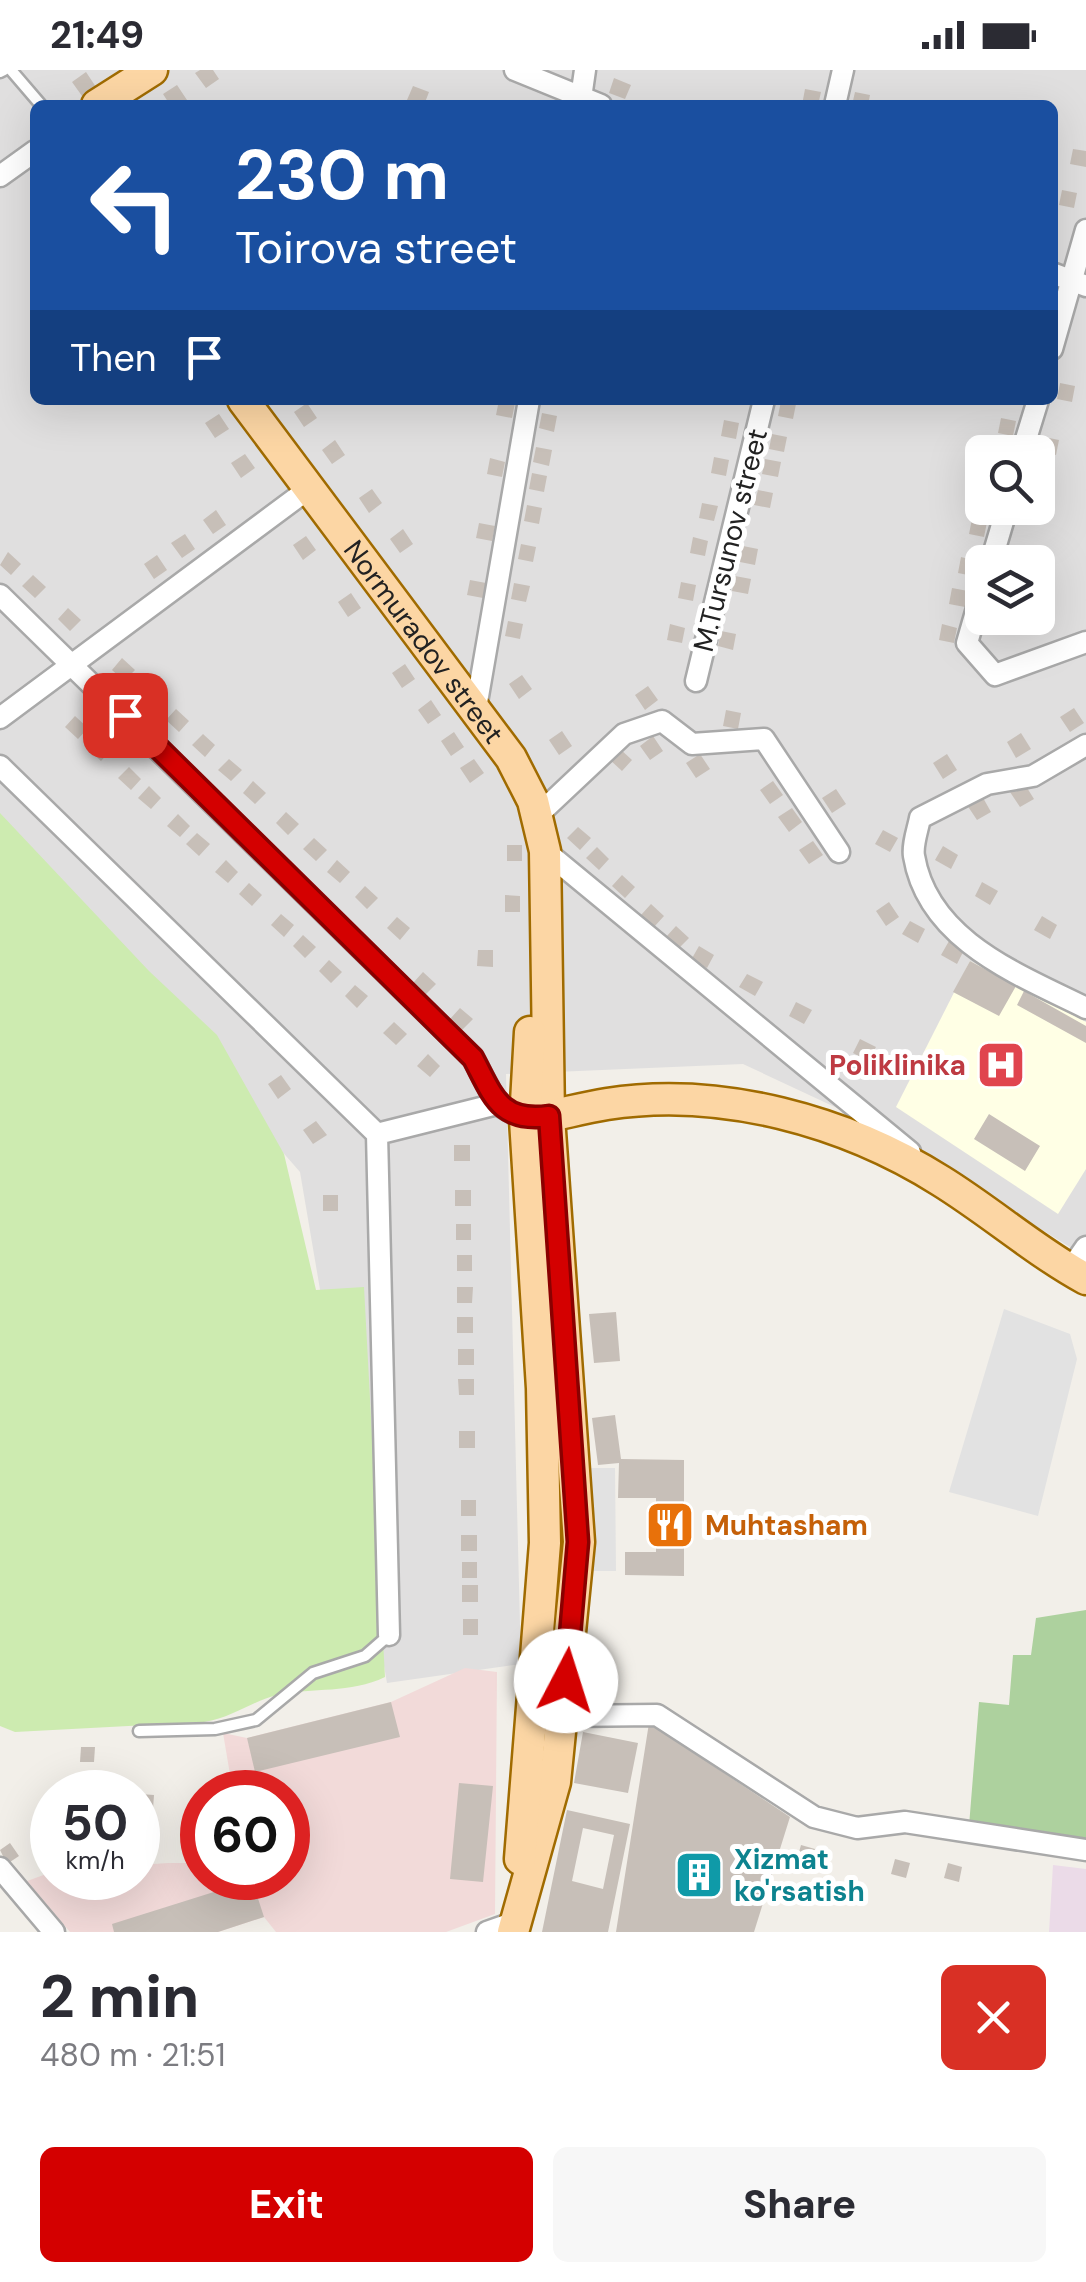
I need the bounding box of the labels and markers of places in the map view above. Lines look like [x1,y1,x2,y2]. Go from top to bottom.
pin [83,673,168,758]
hospital icon: Poliklinika [975,1039,1027,1091]
place label: Poliklinika [829,1047,966,1084]
restaurant icon: Muhtasham [644,1499,696,1551]
place label: Muhtasham [705,1507,868,1544]
place label: Xizmat ko'rsatish [734,1841,865,1910]
building icon: Xizmat ko'rsatish [673,1849,725,1901]

